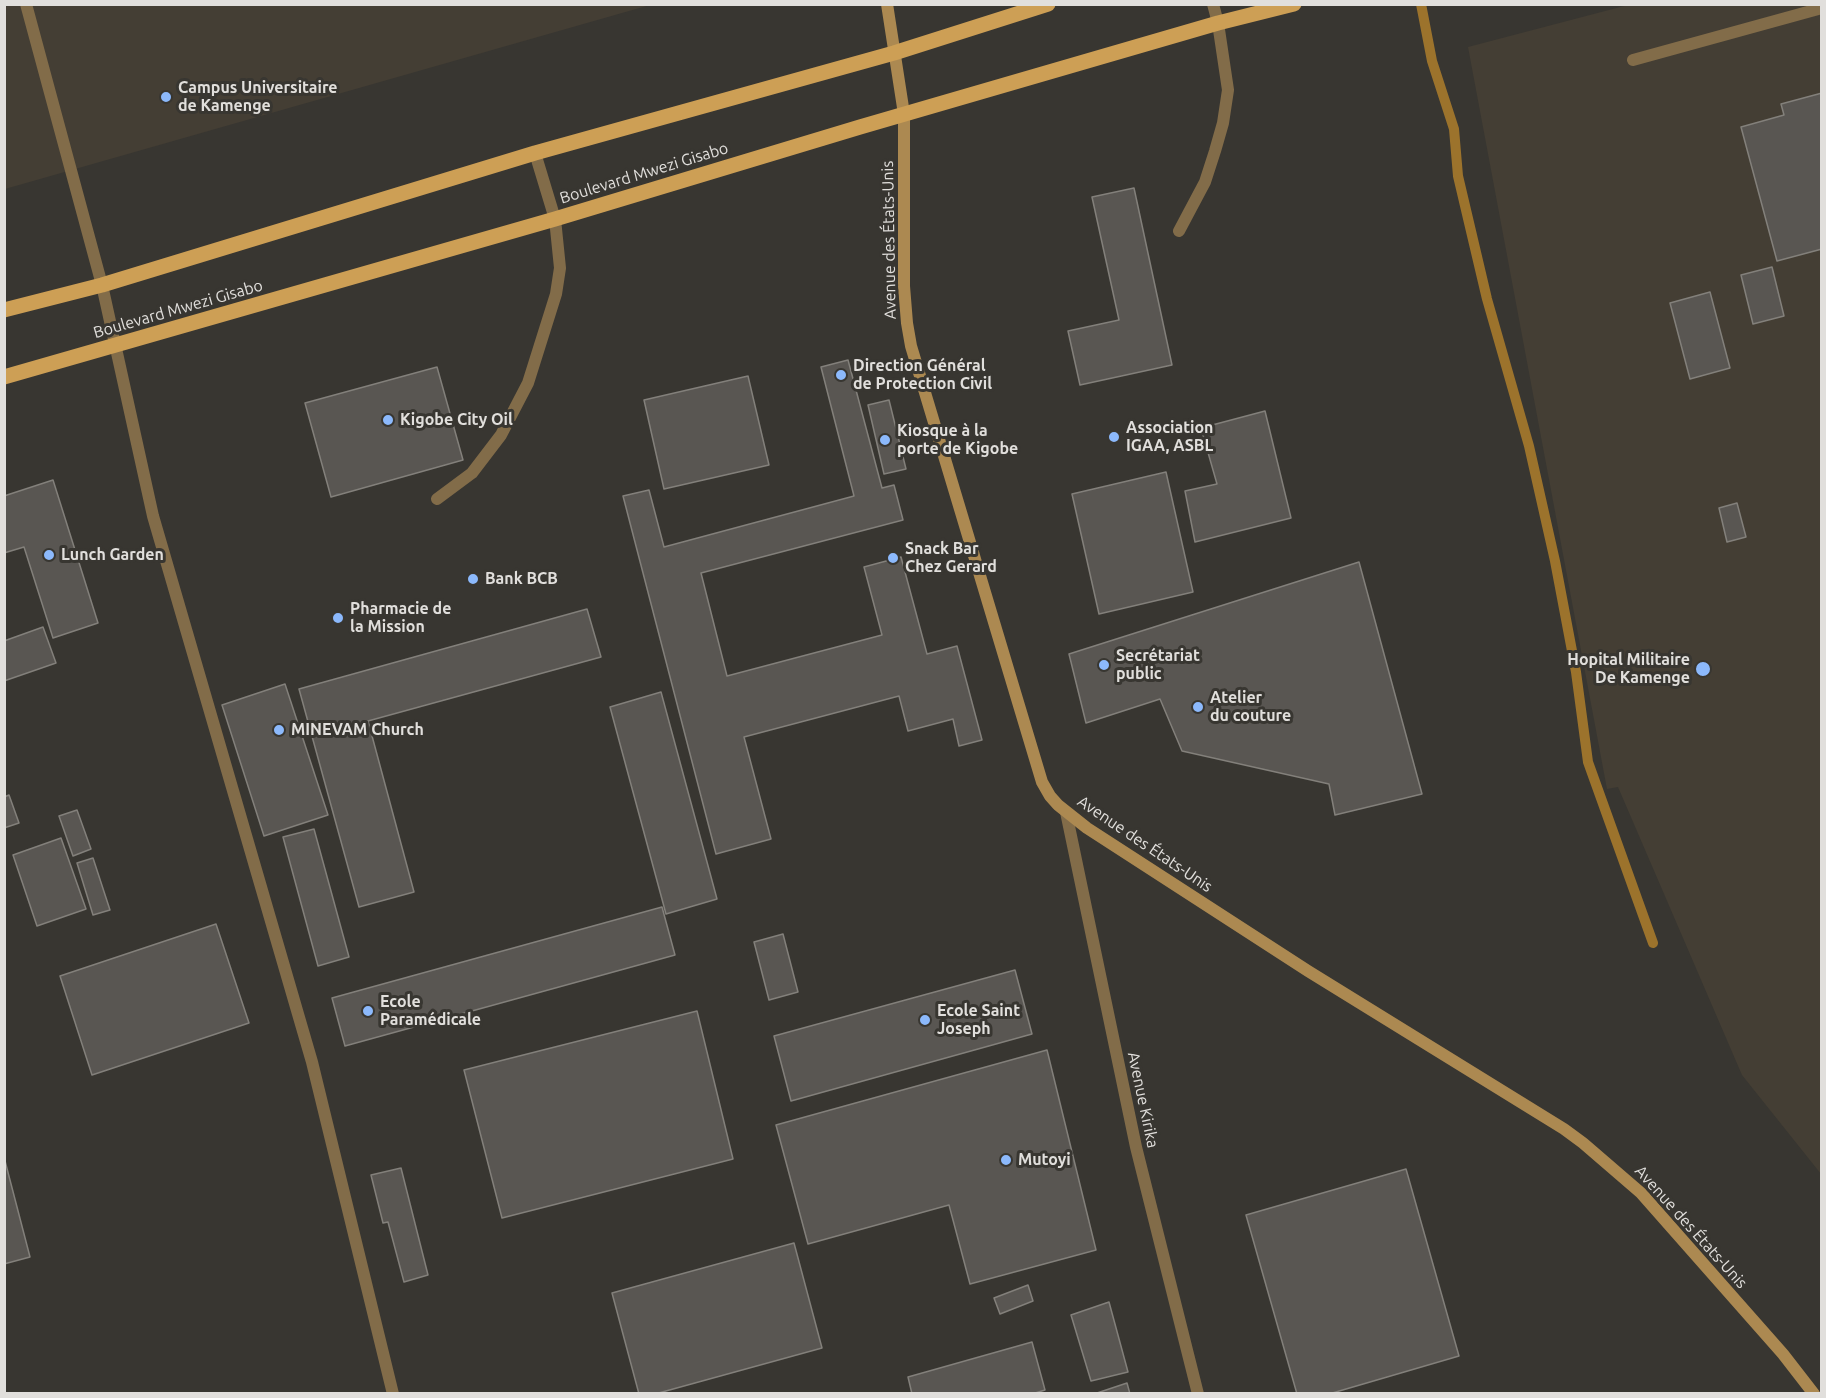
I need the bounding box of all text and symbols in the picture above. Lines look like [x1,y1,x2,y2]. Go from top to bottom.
place label: Campus Universitaire de Kamenge [178,78,338,116]
marker: Campus Universitaire de Kamenge [159,90,173,104]
street label: Boulevard Mwezi Gisabo [557,138,731,208]
street label: Avenue des États-Unis [878,161,900,319]
street label: Boulevard Mwezi Gisabo [91,276,265,342]
place label: Direction Général de Protection Civil [853,356,992,394]
marker: Direction Général de Protection Civil [834,368,848,382]
place label: Kigobe City Oil [400,410,513,430]
marker: Kigobe City Oil [381,413,395,427]
place label: Association IGAA, ASBL [1126,418,1213,456]
place label: Kiosque à la porte de Kigobe [897,421,1018,459]
marker: Association IGAA, ASBL [1107,430,1121,444]
marker: Kiosque à la porte de Kigobe [878,433,892,447]
place label: Snack Bar Chez Gerard [905,539,997,577]
place label: Lunch Garden [61,545,164,565]
marker: Lunch Garden [42,548,56,562]
marker: Snack Bar Chez Gerard [886,551,900,565]
place label: Bank BCB [485,569,558,589]
marker: Bank BCB [466,572,480,586]
place label: Pharmacie de la Mission [350,599,451,637]
marker: Pharmacie de la Mission [331,611,345,625]
place label: Secrétariat public [1116,646,1200,684]
place label: Hopital Militaire De Kamenge [1567,650,1690,688]
marker: Secrétariat public [1097,658,1111,672]
marker: Hopital Militaire De Kamenge [1694,660,1712,678]
place label: Atelier du couture [1210,688,1291,726]
marker: Atelier du couture [1191,700,1205,714]
place label: MINEVAM Church [291,720,424,740]
marker: MINEVAM Church [272,723,286,737]
street label: Avenue des États-Unis [1074,792,1216,896]
place label: Ecole Paramédicale [380,992,481,1030]
place label: Ecole Saint Joseph [937,1001,1020,1039]
marker: Ecole Paramédicale [361,1004,375,1018]
marker: Ecole Saint Joseph [918,1013,932,1027]
street label: Avenue Kirika [1123,1050,1163,1150]
place label: Mutoyi [1018,1150,1071,1170]
marker: Mutoyi [999,1153,1013,1167]
street label: Avenue des États-Unis [1631,1162,1751,1292]

